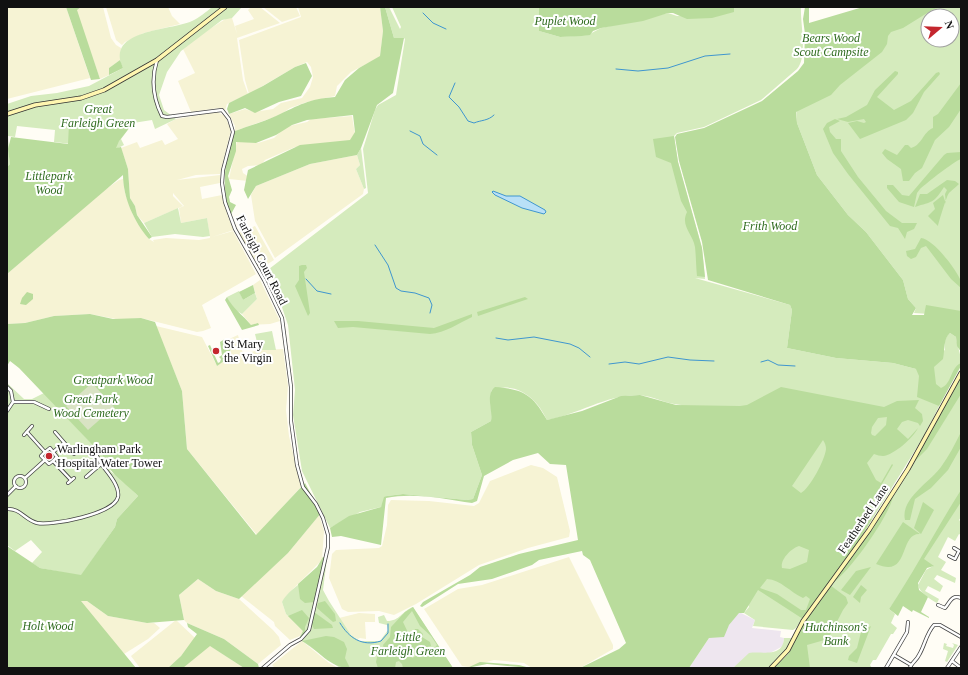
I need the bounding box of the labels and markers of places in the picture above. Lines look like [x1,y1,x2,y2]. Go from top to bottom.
place label: St Mary the Virgin [224,337,272,365]
marker: St Mary the Virgin [211,346,221,356]
place label: Warlingham Park Hospital Water Tower [57,442,162,470]
marker: Warlingham Park Hospital Water Tower [44,451,54,461]

